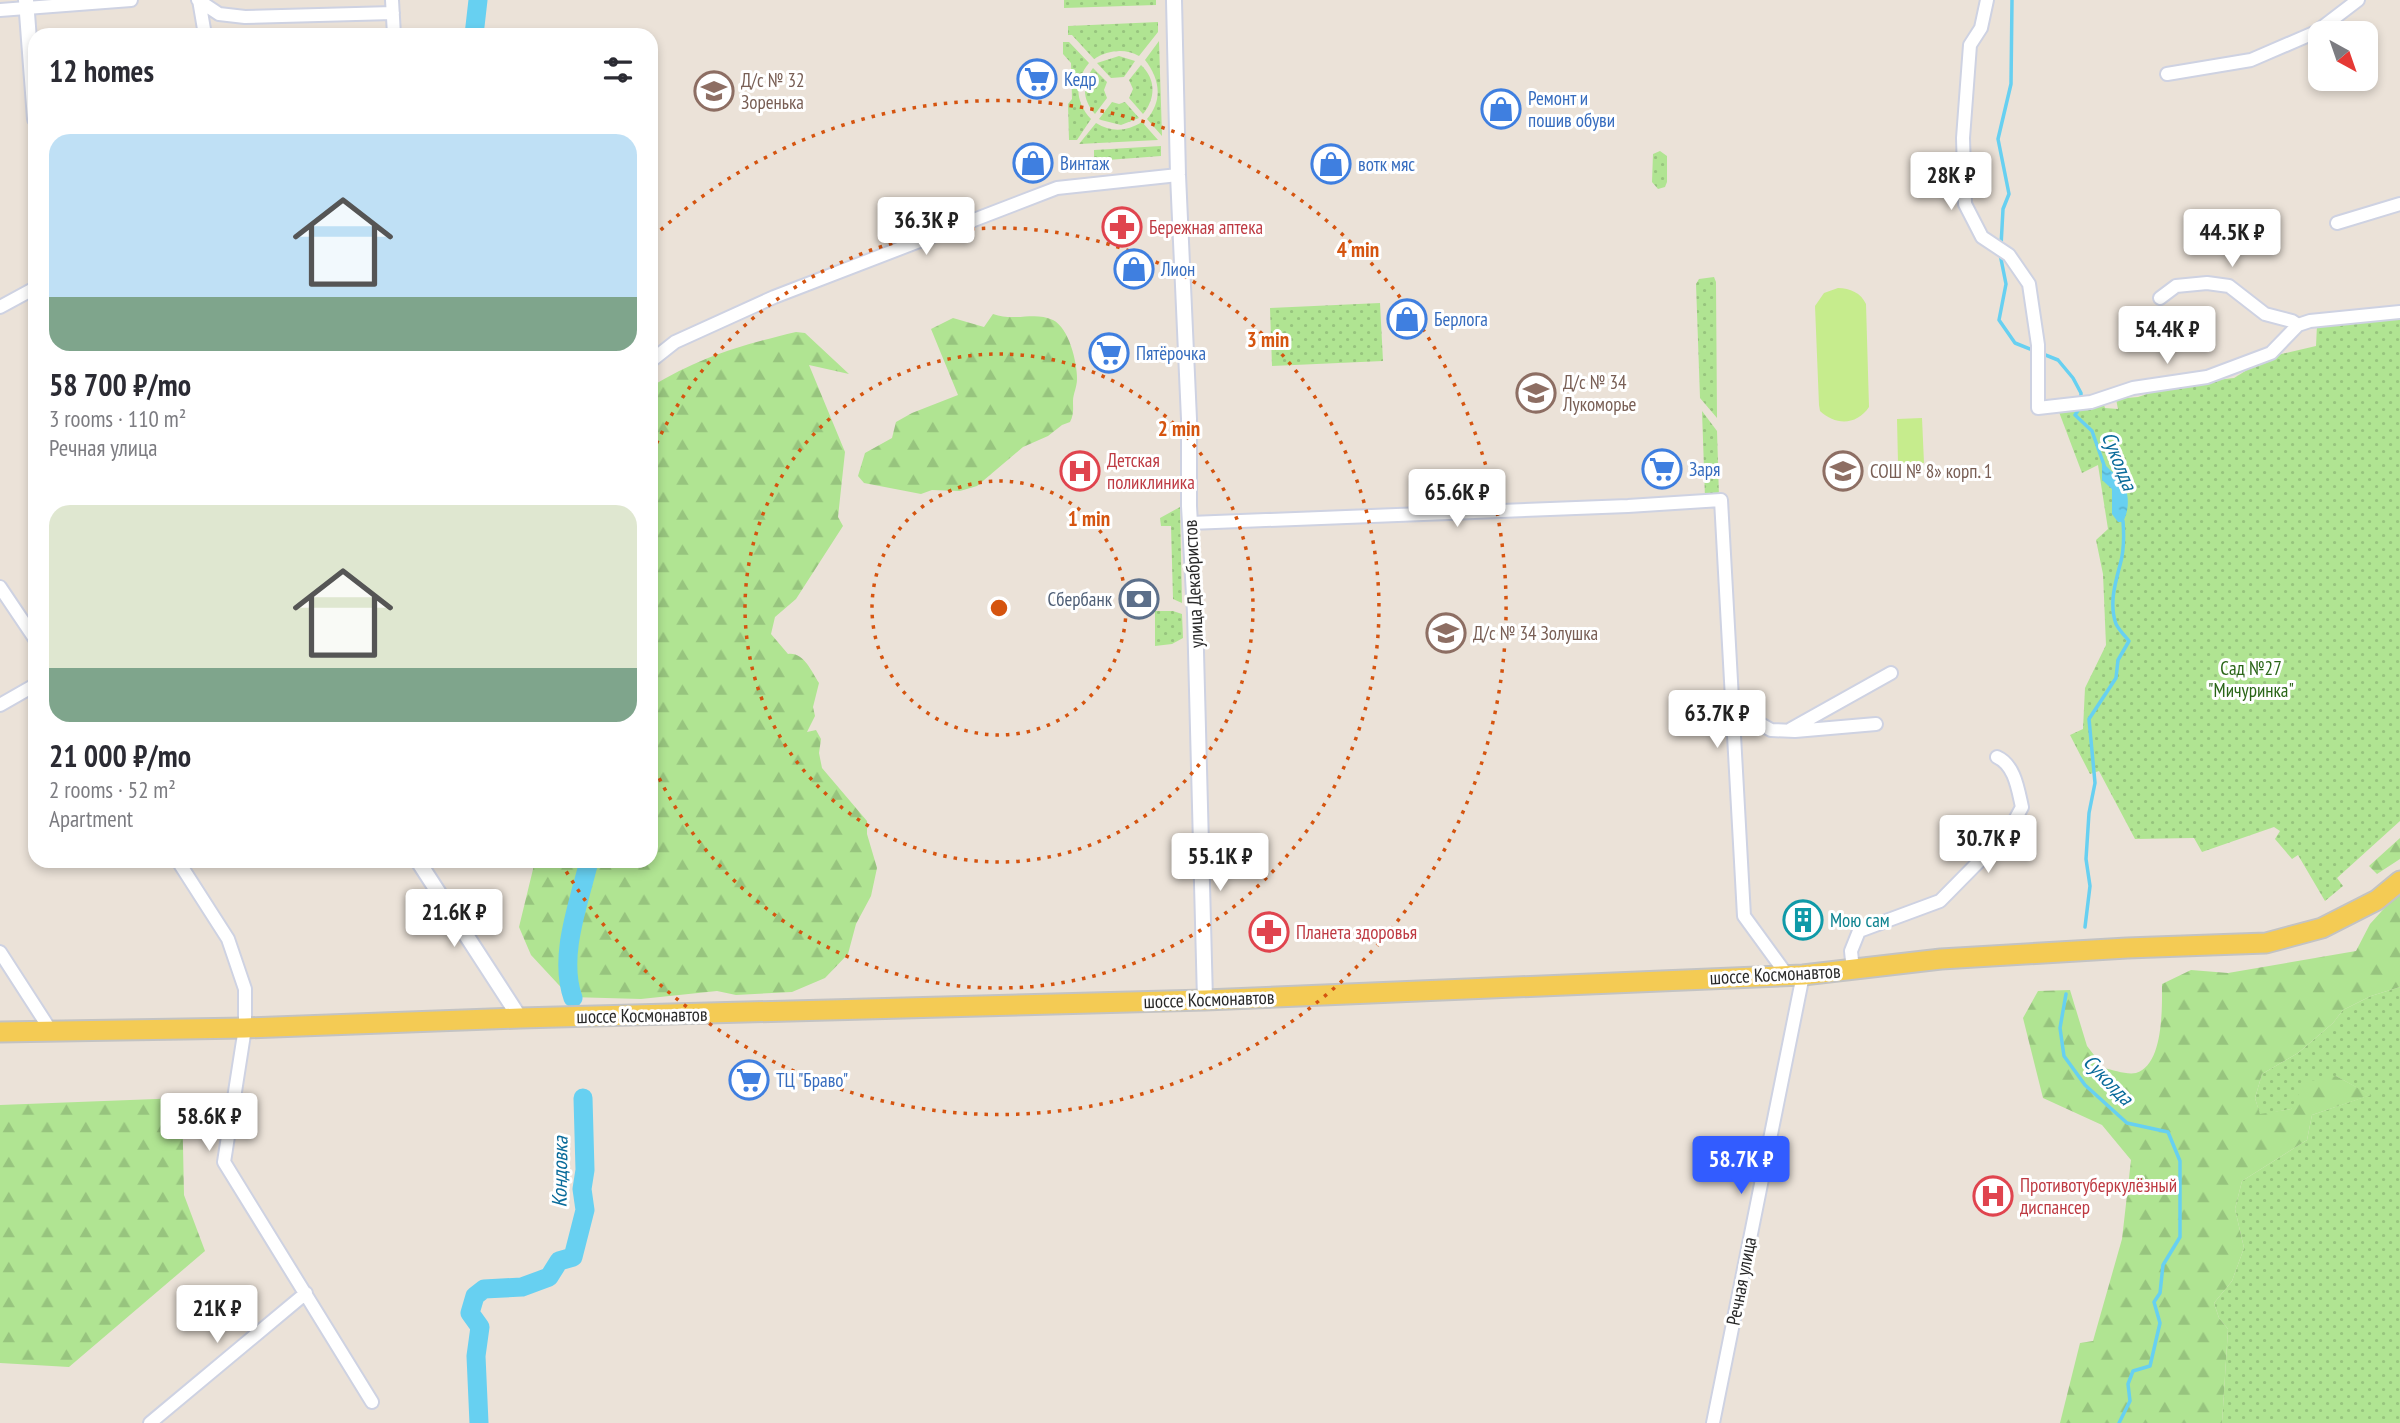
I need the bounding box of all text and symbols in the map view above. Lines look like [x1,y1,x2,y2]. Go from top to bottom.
north arrow [2308,21,2378,91]
map controls [2308,21,2378,91]
text: 12 homes [49,51,154,90]
icon: filters [599,51,637,89]
supermarket icon: Кедр [1016,58,1058,100]
place label: Кедр [1064,67,1097,91]
place label: Д/с № 32 Зоренька [741,68,805,114]
school or university icon: Д/с № 32 Зоренька [693,70,735,112]
place label: Ремонт и пошив обуви [1528,86,1615,132]
shop icon: Ремонт и пошив обуви [1480,88,1522,130]
shop icon: Винтаж [1012,142,1054,184]
shop icon: вотк мяс [1310,143,1352,185]
place label: Винтаж [1060,151,1110,175]
place label: вотк мяс [1358,152,1415,176]
pin: 28K ₽ [1902,152,2000,212]
text: 28K ₽ [1926,160,1976,189]
icon: home [280,179,406,305]
pin: 36.3K ₽ [861,198,991,257]
text: 36.3K ₽ [894,205,958,234]
pharmacy icon: Бережная аптека [1101,206,1143,248]
pin: 44.5K ₽ [2167,210,2297,269]
place label: Бережная аптека [1149,215,1263,239]
text: 44.5K ₽ [2200,217,2264,246]
text: 4 min [1337,236,1379,263]
shop icon: Лион [1113,248,1155,290]
place label: Лион [1160,257,1195,281]
shop icon: Берлога [1386,298,1428,340]
pin: 54.4K ₽ [2102,306,2232,366]
place label: Берлога [1434,307,1488,331]
text: 54.4K ₽ [2135,314,2199,343]
text: 3 min [1247,326,1289,353]
supermarket icon: Пятёрочка [1088,332,1130,374]
place label: Пятёрочка [1136,341,1206,365]
text: 58 700 ₽/mo [49,365,191,404]
place label: Д/с № 34 Лукоморье [1562,370,1636,416]
school or university icon: Д/с № 34 Лукоморье [1515,372,1557,414]
text: 3 rooms · 110 m² [49,404,186,433]
text: 2 min [1158,415,1200,442]
water label: Суколда [2096,428,2144,495]
text: Речная улица [49,433,157,462]
place label: Детская поликлиника [1107,448,1195,494]
supermarket icon: Заря [1641,448,1683,490]
hospital icon: Детская поликлиника [1059,450,1101,492]
school or university icon: СОШ № 8» корп. 1 [1822,450,1864,492]
place label: Заря [1689,457,1720,481]
place label: СОШ № 8» корп. 1 [1870,459,1992,483]
pin: 65.6K ₽ [1392,470,1522,529]
text: 65.6K ₽ [1425,477,1489,506]
text: 1 min [1068,505,1110,532]
street label: улица Декабристов [1178,519,1208,649]
icon: home [280,550,406,676]
bank icon: Сбербанк [1118,578,1160,620]
place label: Сбербанк [1048,587,1113,611]
centre of rings [987,596,1011,620]
school or university icon: Д/с № 34 Золушка [1425,612,1467,654]
place label: Д/с № 34 Золушка [1473,621,1598,645]
park label: Сад №27 "Мичуринка" [2208,656,2294,702]
pin: 63.7K ₽ [1652,690,1782,750]
text: 63.7K ₽ [1685,698,1749,727]
text: 21 000 ₽/mo [49,736,191,775]
text: 2 rooms · 52 m² [49,775,176,804]
text: Apartment [49,804,133,833]
pin: 30.7K ₽ [1923,816,2053,875]
text: 30.7K ₽ [1956,823,2020,852]
pin: 55.1K ₽ [1155,834,1285,893]
text: 55.1K ₽ [1188,841,1252,870]
pin: 21.6K ₽ [389,890,519,949]
text: 21.6K ₽ [422,897,486,926]
building icon: Мою сам [1782,899,1824,941]
place label: Мою сам [1830,908,1890,932]
pharmacy icon: Планета здоровья [1248,911,1290,953]
place label: Планета здоровья [1296,920,1417,944]
street label: шоссе Космонавтов [1709,959,1841,989]
street label: шоссе Космонавтов [1143,985,1275,1013]
street label: шоссе Космонавтов [576,1002,708,1028]
water label: Суколда [2078,1049,2140,1112]
supermarket icon: ТЦ "Браво" [728,1059,770,1101]
place label: ТЦ "Браво" [776,1068,848,1092]
pin: 58.6K ₽ [144,1094,274,1153]
text: 58.6K ₽ [177,1101,241,1130]
water label: Кондовка [545,1135,574,1208]
pin: 58.7K ₽ [1676,1136,1806,1196]
text: 58.7K ₽ [1709,1144,1773,1173]
place label: Противотуберкулёзный диспансер [2020,1173,2177,1219]
hospital icon: Противотуберкулёзный диспансер [1972,1175,2014,1217]
street label: Речная улица [1721,1235,1761,1327]
pin: 21K ₽ [168,1286,266,1345]
text: 21K ₽ [192,1293,242,1322]

